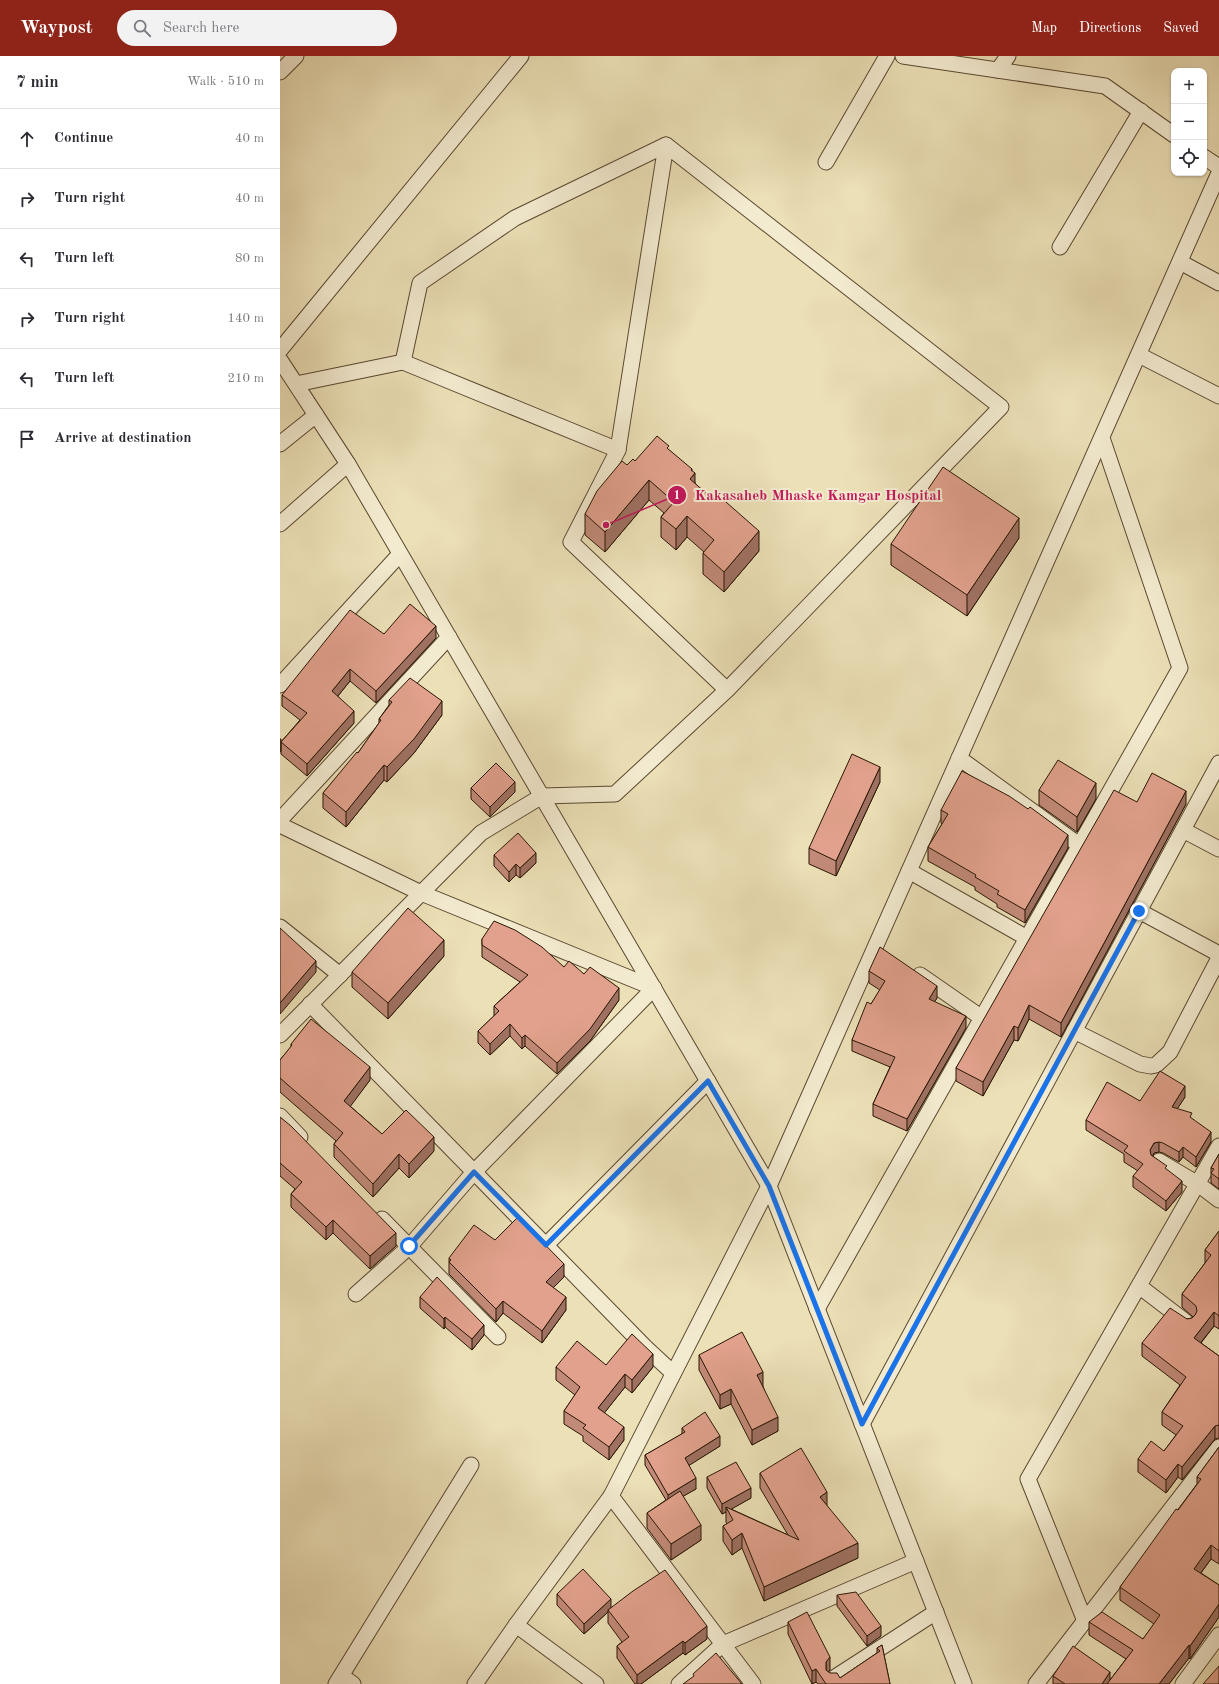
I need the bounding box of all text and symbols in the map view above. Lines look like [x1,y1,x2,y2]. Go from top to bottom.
search box [117,10,397,46]
icon: search [131,17,153,39]
text: Waypost [20,19,93,38]
text: Search here [163,21,239,36]
text: Map [1031,21,1057,35]
text: Directions [1079,21,1141,35]
text: Saved [1163,21,1199,35]
map controls [1171,68,1207,176]
button: + [1171,68,1207,104]
text: 7 min [16,74,59,91]
text: Walk · 510 m [187,75,264,88]
button: − [1171,104,1207,140]
icon: ahead [16,128,38,150]
text: Continue [54,131,113,146]
text: 40 m [235,132,264,145]
button: locate [1171,140,1207,176]
icon: right [16,188,38,210]
text: Turn right [54,191,125,206]
text: 40 m [235,192,264,205]
icon: left [16,248,38,270]
text: Turn left [54,251,114,266]
text: 80 m [235,252,264,265]
icon: right [16,308,38,330]
text: Turn right [54,311,125,326]
text: 140 m [227,312,264,325]
icon: left [16,368,38,390]
text: Turn left [54,371,114,386]
text: 210 m [227,372,264,385]
icon: arrive [16,428,38,450]
text: Arrive at destination [54,431,192,446]
callout: Kakasaheb Mhaske Kamgar Hospital [667,481,949,508]
text: Kakasaheb Mhaske Kamgar Hospital [695,489,942,504]
text: 1 [674,490,680,502]
route end [1130,902,1148,920]
route start [400,1237,418,1255]

